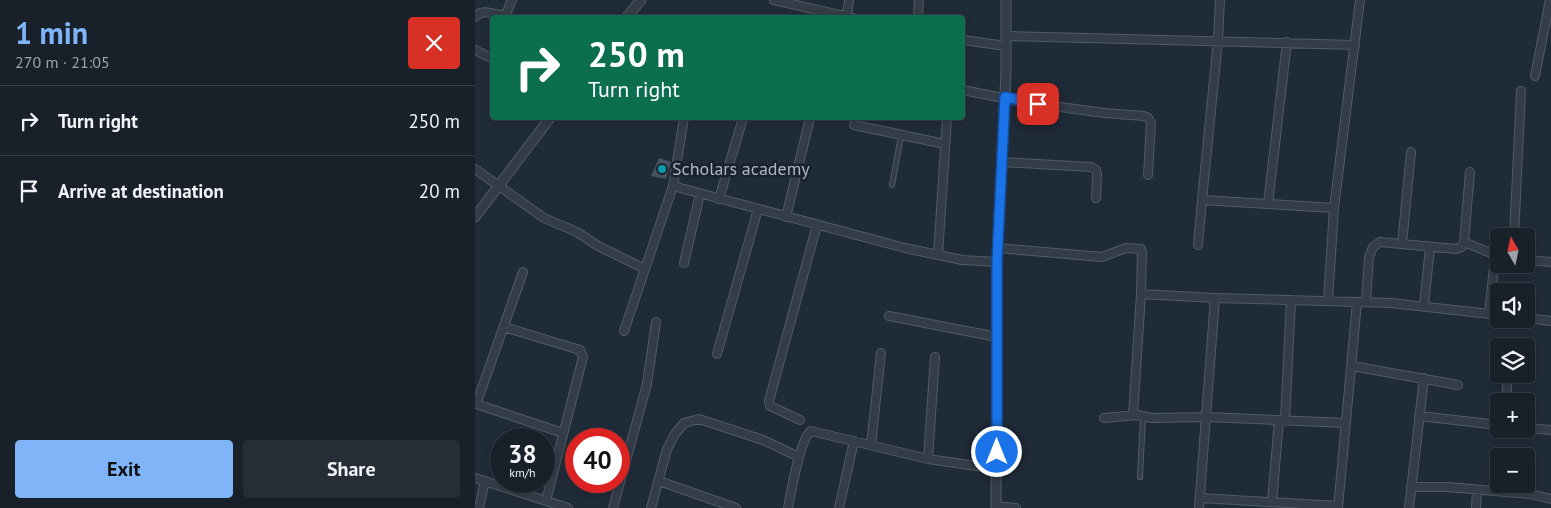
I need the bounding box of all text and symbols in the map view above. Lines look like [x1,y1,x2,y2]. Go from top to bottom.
text: 1 min [15,13,88,52]
button: close [408,17,460,69]
text: 250 m [588,31,685,77]
icon: right [505,35,570,100]
text: 270 m · 21:05 [15,52,110,72]
text: Turn right [588,75,680,103]
pin [1017,83,1059,125]
icon: arrive [1024,90,1052,118]
icon: right [15,107,43,135]
text: Turn right [58,109,138,133]
text: 250 m [408,109,460,133]
place label: Scholars academy [672,157,810,180]
marker: Scholars academy [656,163,668,175]
icon: arrive [15,177,43,205]
text: Arrive at destination [58,179,224,203]
text: 20 m [419,179,460,203]
north arrow [1490,228,1535,272]
map controls [1490,228,1535,493]
button: sound [1490,283,1535,328]
button: layers [1490,338,1535,383]
button: + [1490,393,1535,438]
position arrow [970,425,1022,477]
speed limit sign: 40 [565,428,630,493]
text: 38 [508,438,537,470]
button: Exit [15,440,233,498]
button: Share [243,440,460,498]
button: − [1490,448,1535,493]
text: km/h [509,465,536,480]

